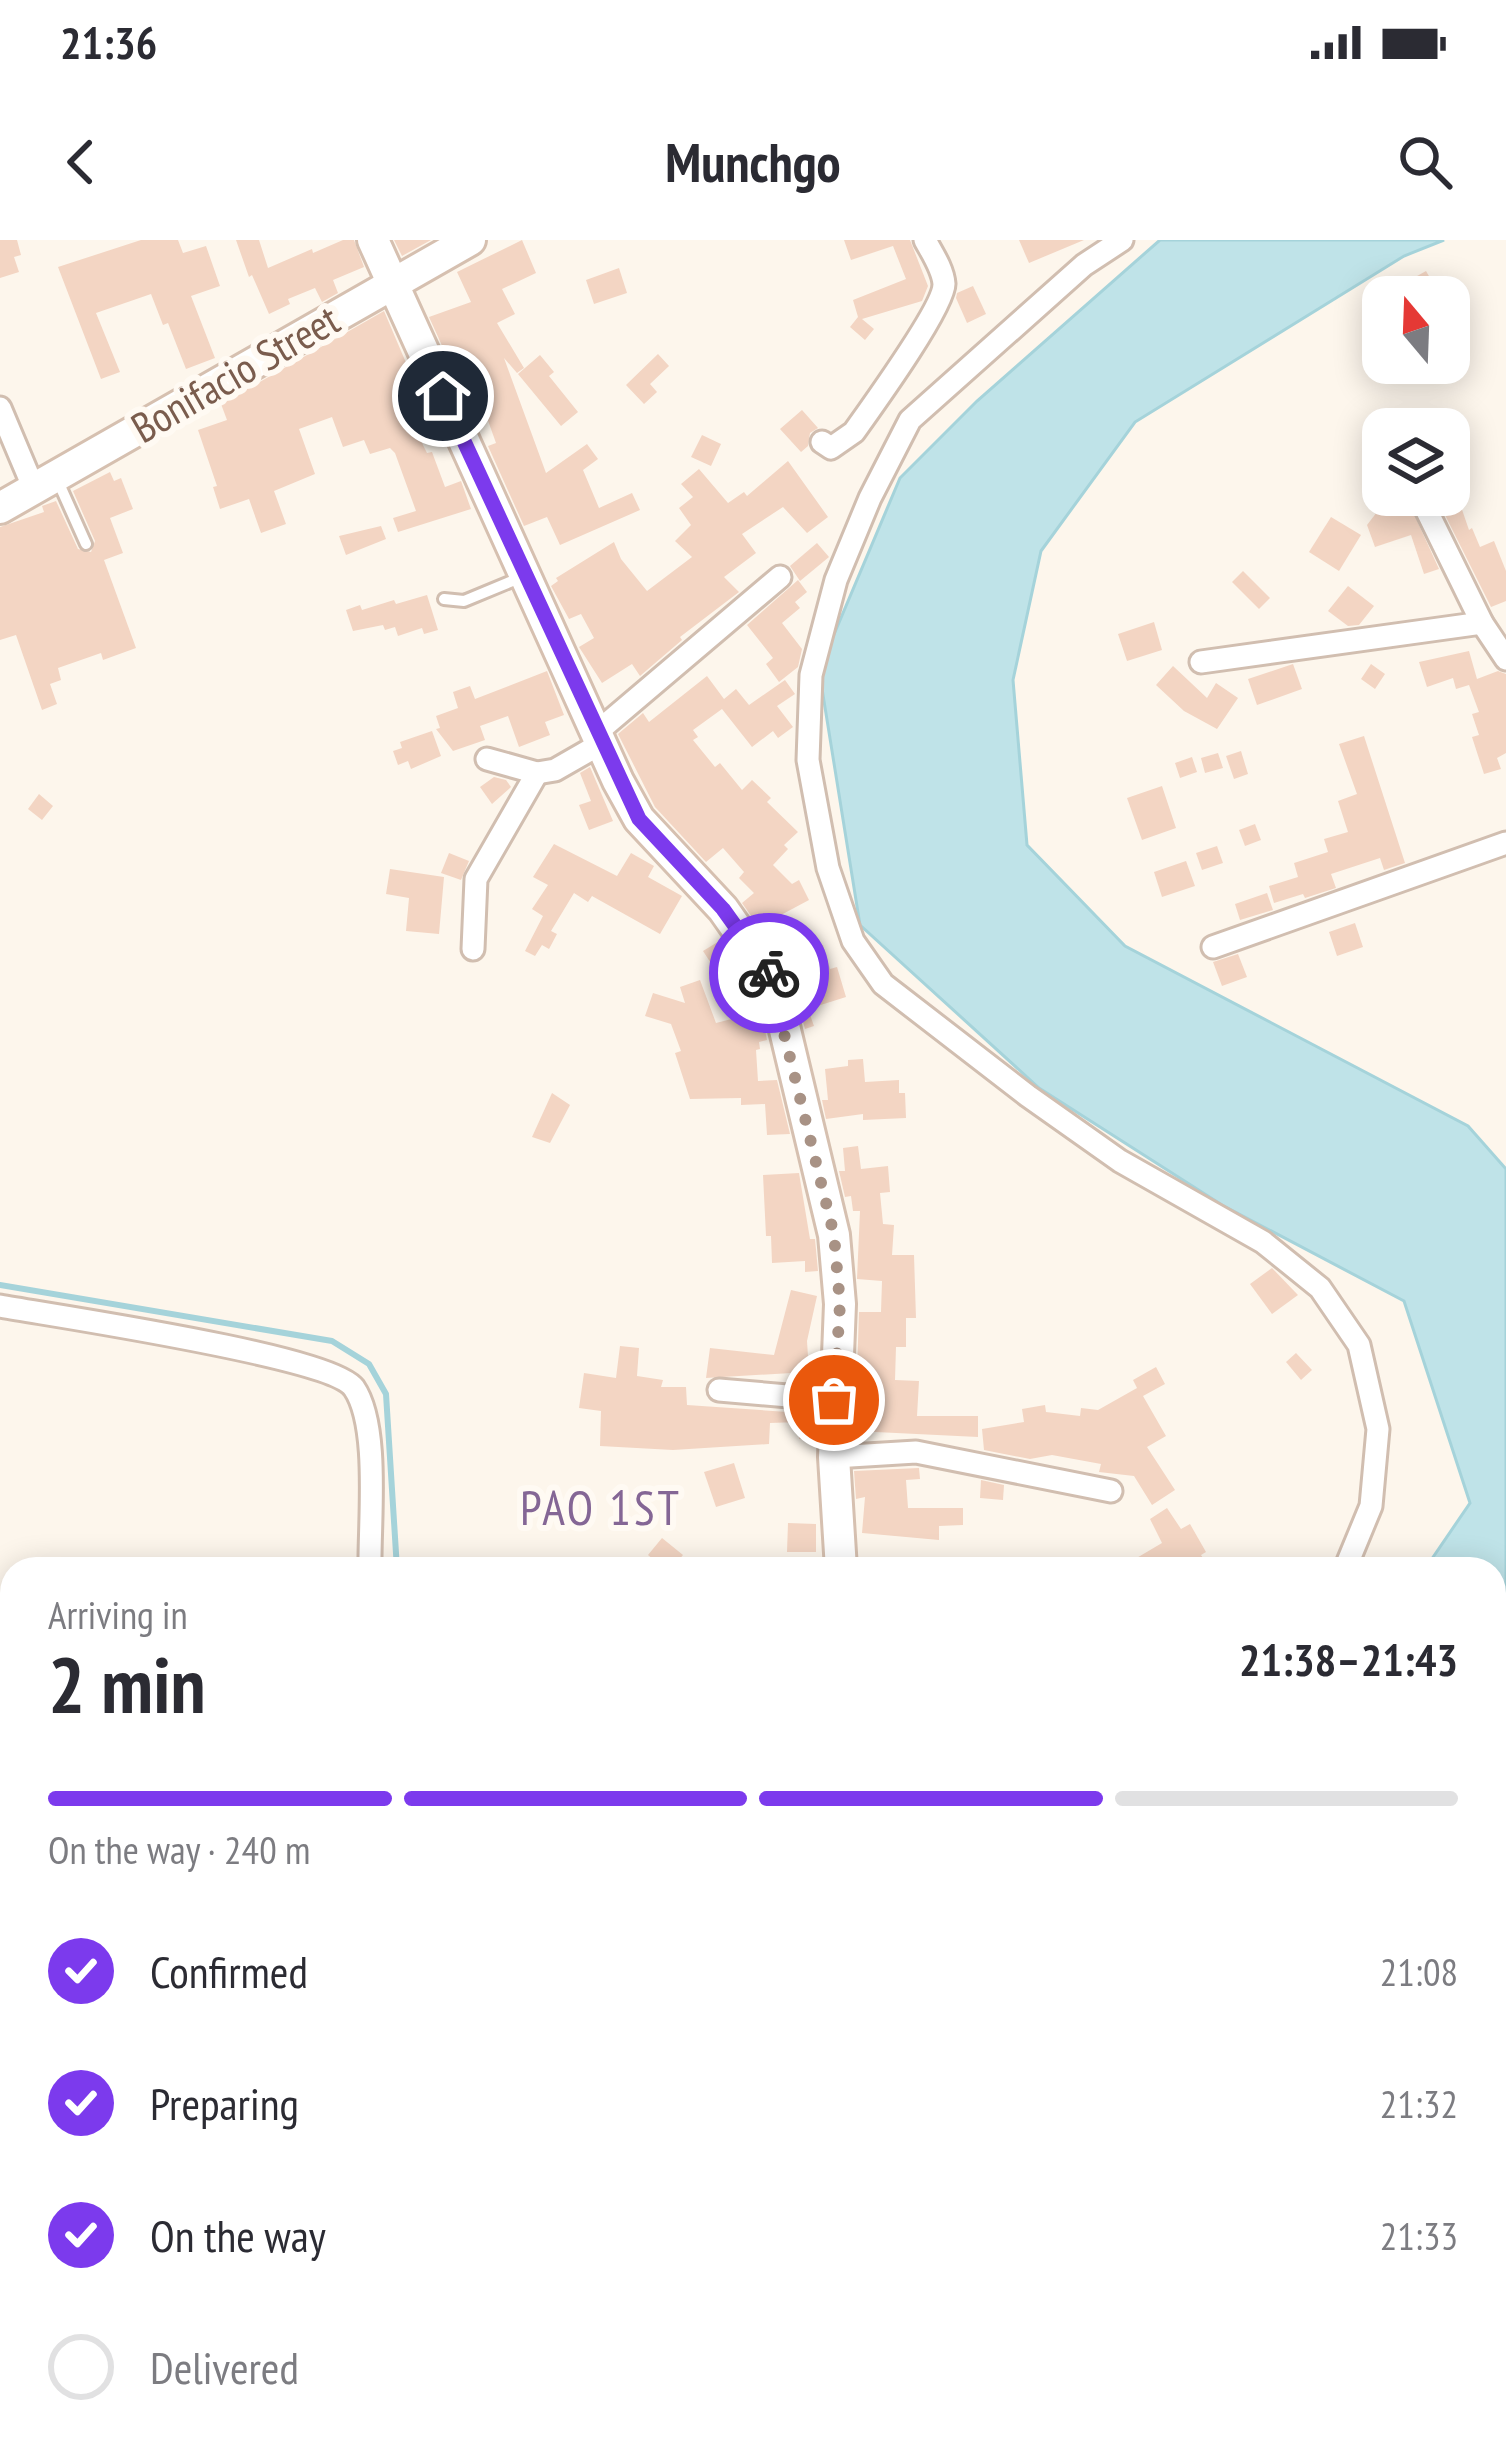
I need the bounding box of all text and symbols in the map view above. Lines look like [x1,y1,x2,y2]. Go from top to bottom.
text: 21:36 [60,13,157,71]
text: Munchgo [665,127,841,197]
icon: back [48,129,114,195]
icon: search [1392,129,1458,195]
north arrow [1362,276,1470,384]
map controls [1362,276,1470,516]
street label: Bonifacio Street [121,291,349,455]
pin [392,345,494,447]
icon: home [410,363,476,429]
button: layers [1362,408,1470,516]
courier [709,913,829,1033]
icon: bike [736,940,802,1006]
pin [783,1349,885,1451]
icon: bag [801,1367,867,1433]
district label: PAO 1ST [520,1476,682,1538]
text: Arriving in [48,1589,188,1640]
text: 21:38–21:43 [1239,1630,1458,1688]
text: 2 min [48,1634,206,1735]
text: On the way · 240 m [48,1824,310,1875]
icon: check [48,1938,114,2004]
text: Confirmed [150,1942,308,2000]
text: 21:08 [1380,1946,1458,1997]
icon: check [48,2070,114,2136]
text: Preparing [150,2074,299,2132]
text: 21:32 [1380,2078,1458,2129]
icon: check [48,2202,114,2268]
text: On the way [150,2206,326,2264]
text: 21:33 [1380,2210,1458,2261]
text: Delivered [150,2338,299,2396]

